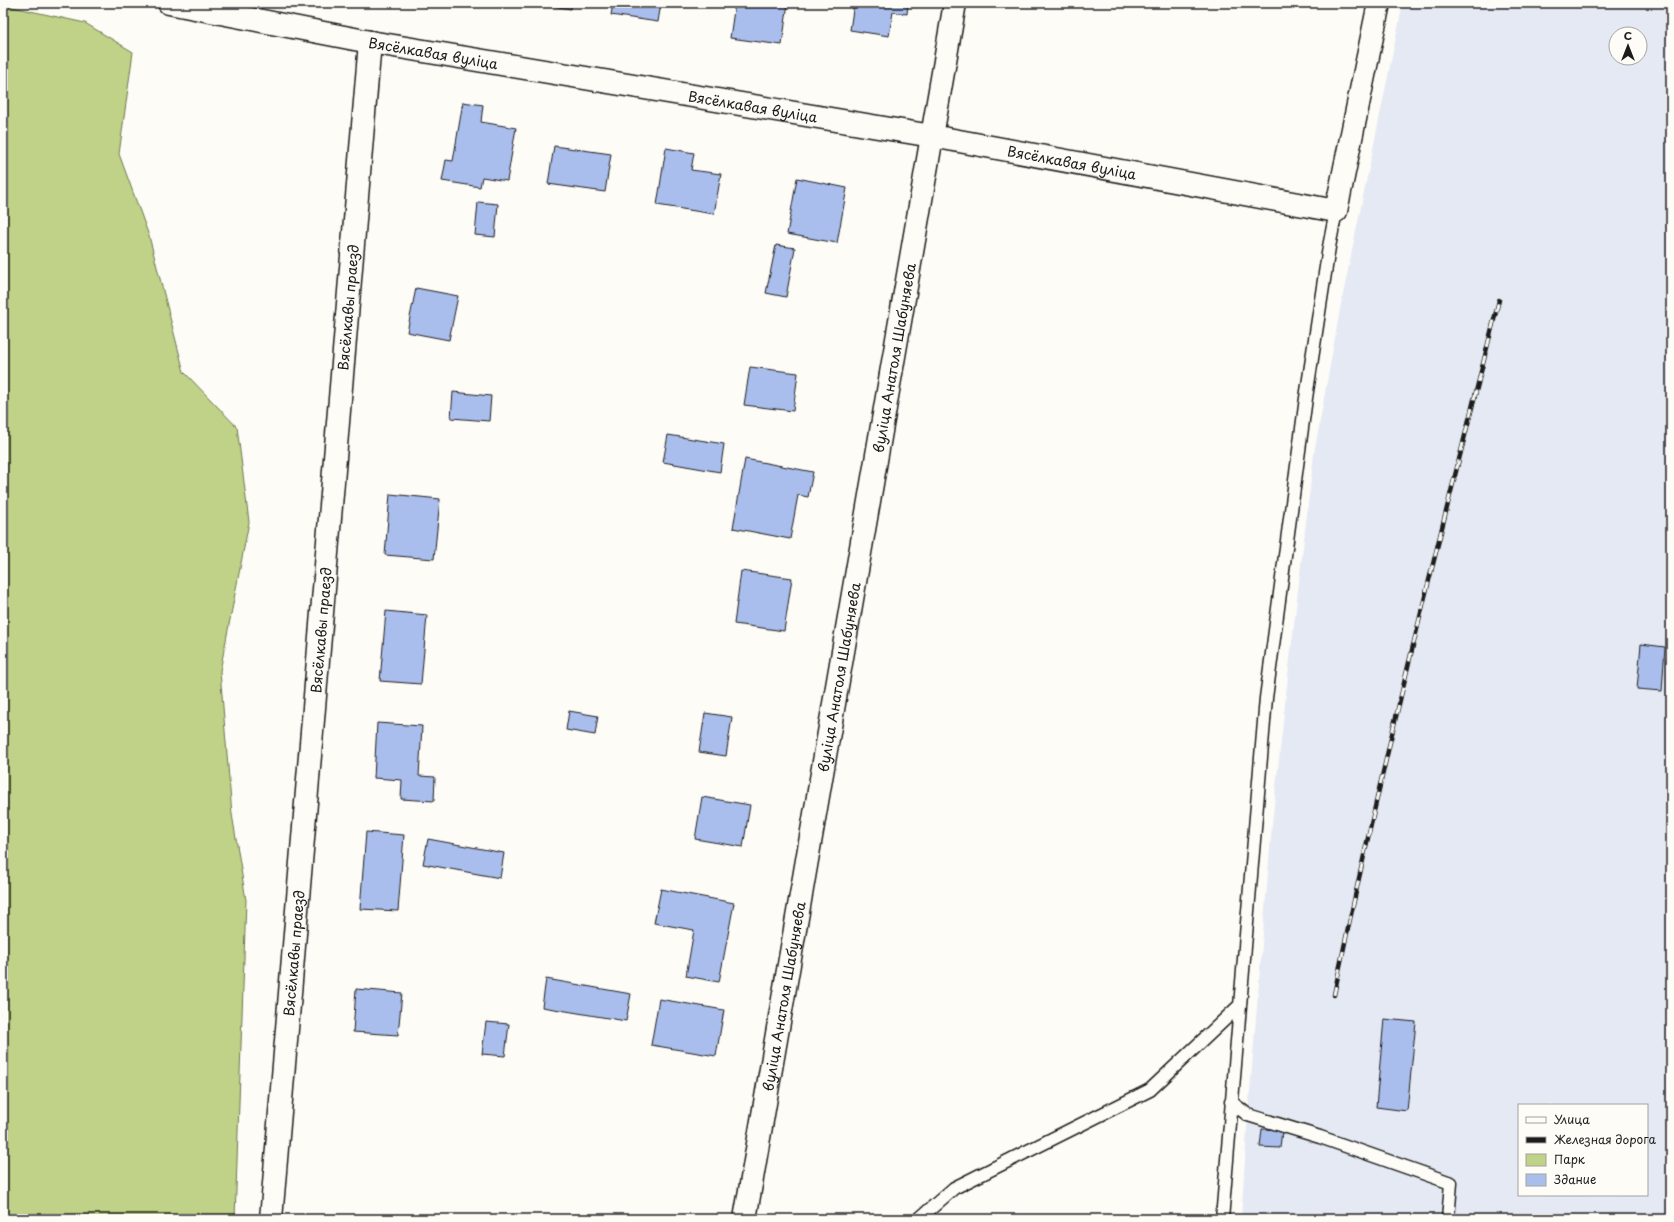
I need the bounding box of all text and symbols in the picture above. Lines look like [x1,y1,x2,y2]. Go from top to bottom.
north arrow [1608,26,1648,66]
text: С [1624,27,1632,44]
street label: Вясёлкавая вуліца [367,31,500,74]
street label: Вясёлкавая вуліца [687,85,820,127]
street label: Вясёлкавая вуліца [1006,140,1139,184]
street label: Вясёлкавы праезд [332,243,363,371]
street label: вуліца Анатоля Шабуняева [867,261,920,454]
street label: Вясёлкавы праезд [305,566,336,694]
street label: вуліца Анатоля Шабуняева [812,580,865,774]
street label: Вясёлкавы праезд [278,889,309,1017]
street label: вуліца Анатоля Шабуняева [757,900,810,1093]
legend [1518,1104,1648,1196]
text: Улица [1554,1110,1590,1128]
text: Железная дорога [1554,1130,1657,1148]
text: Парк [1554,1150,1586,1168]
text: Здание [1554,1170,1596,1188]

